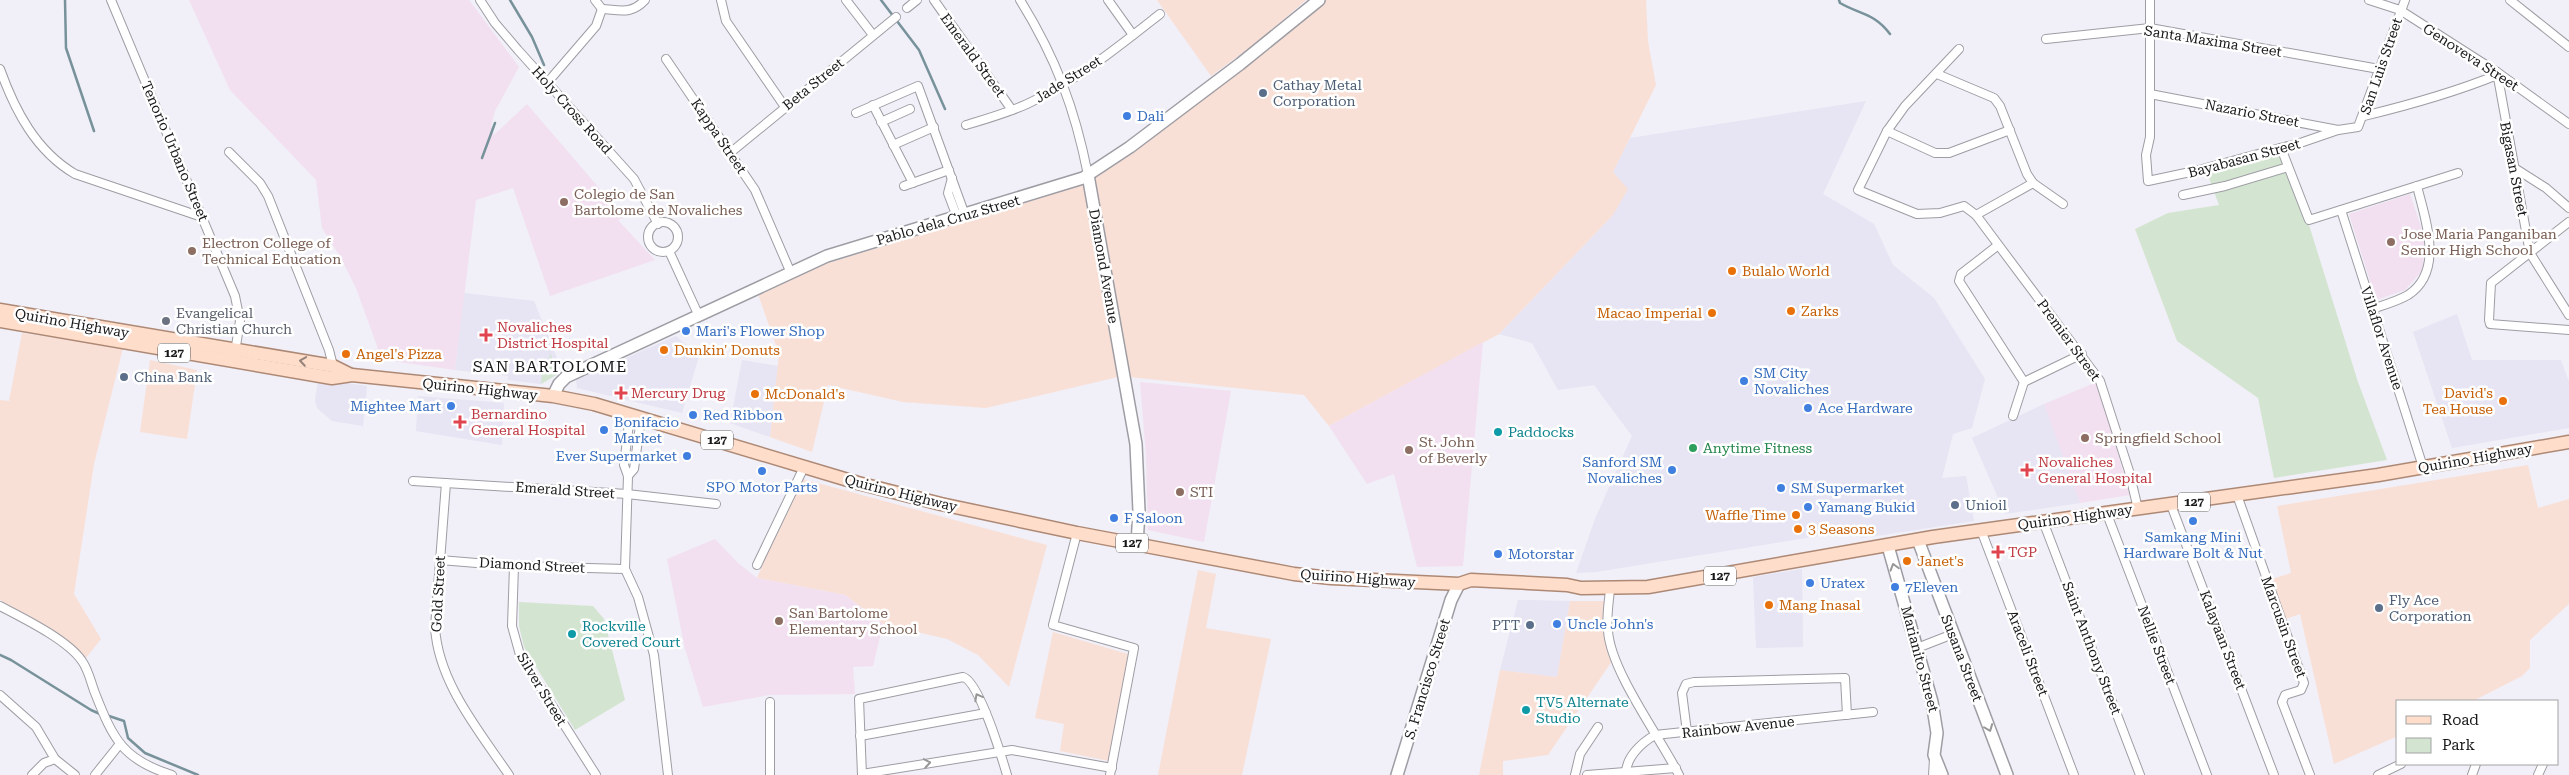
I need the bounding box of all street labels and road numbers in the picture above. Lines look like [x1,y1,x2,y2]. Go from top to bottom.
street label: Emerald Street [937,10,1009,100]
street label: San Luis Street [2357,16,2405,116]
street label: Genoveva Street [2420,20,2522,94]
street label: Santa Maxima Street [2143,22,2283,60]
street label: Jade Street [1032,52,1104,106]
street label: Beta Street [779,55,847,113]
street label: Holy Cross Road [529,63,615,157]
street label: Tenorio Urbano Street [138,79,212,223]
street label: Kappa Street [688,95,750,177]
street label: Nazario Street [2204,96,2300,130]
street label: Bigasan Street [2497,120,2531,218]
street label: Bayabasan Street [2186,135,2302,181]
street label: Pablo dela Cruz Street [874,192,1022,248]
street label: Diamond Avenue [1086,207,1122,325]
street label: Villaflor Avenue [2358,284,2406,392]
street label: Premier Street [2034,296,2104,384]
street label: Quirino Highway [14,305,131,341]
road number: 127 [158,343,190,362]
street label: Quirino Highway [422,375,539,403]
road number: 127 [701,430,733,450]
street label: Quirino Highway [2417,440,2534,476]
street label: Quirino Highway [843,471,960,515]
street label: Emerald Street [515,479,615,501]
road number: 127 [2178,492,2210,512]
street label: Quirino Highway [2017,501,2134,533]
road number: 127 [1116,534,1148,552]
street label: Diamond Street [479,554,585,576]
street label: Gold Street [428,555,448,633]
street label: Quirino Highway [1300,566,1417,590]
road number: 127 [1704,566,1736,586]
street label: Marcusin Street [2258,574,2310,680]
street label: Saint Anthony Street [2059,579,2125,717]
street label: Kalayaan Street [2197,588,2249,692]
street label: Nellie Street [2135,603,2179,687]
street label: Marianito Street [1898,604,1942,714]
street label: Araceli Street [2004,608,2052,698]
street label: Susana Street [1938,612,1986,704]
street label: S. Francisco Street [1401,617,1453,741]
street label: Silver Street [514,650,570,728]
street label: Rainbow Avenue [1681,713,1795,741]

